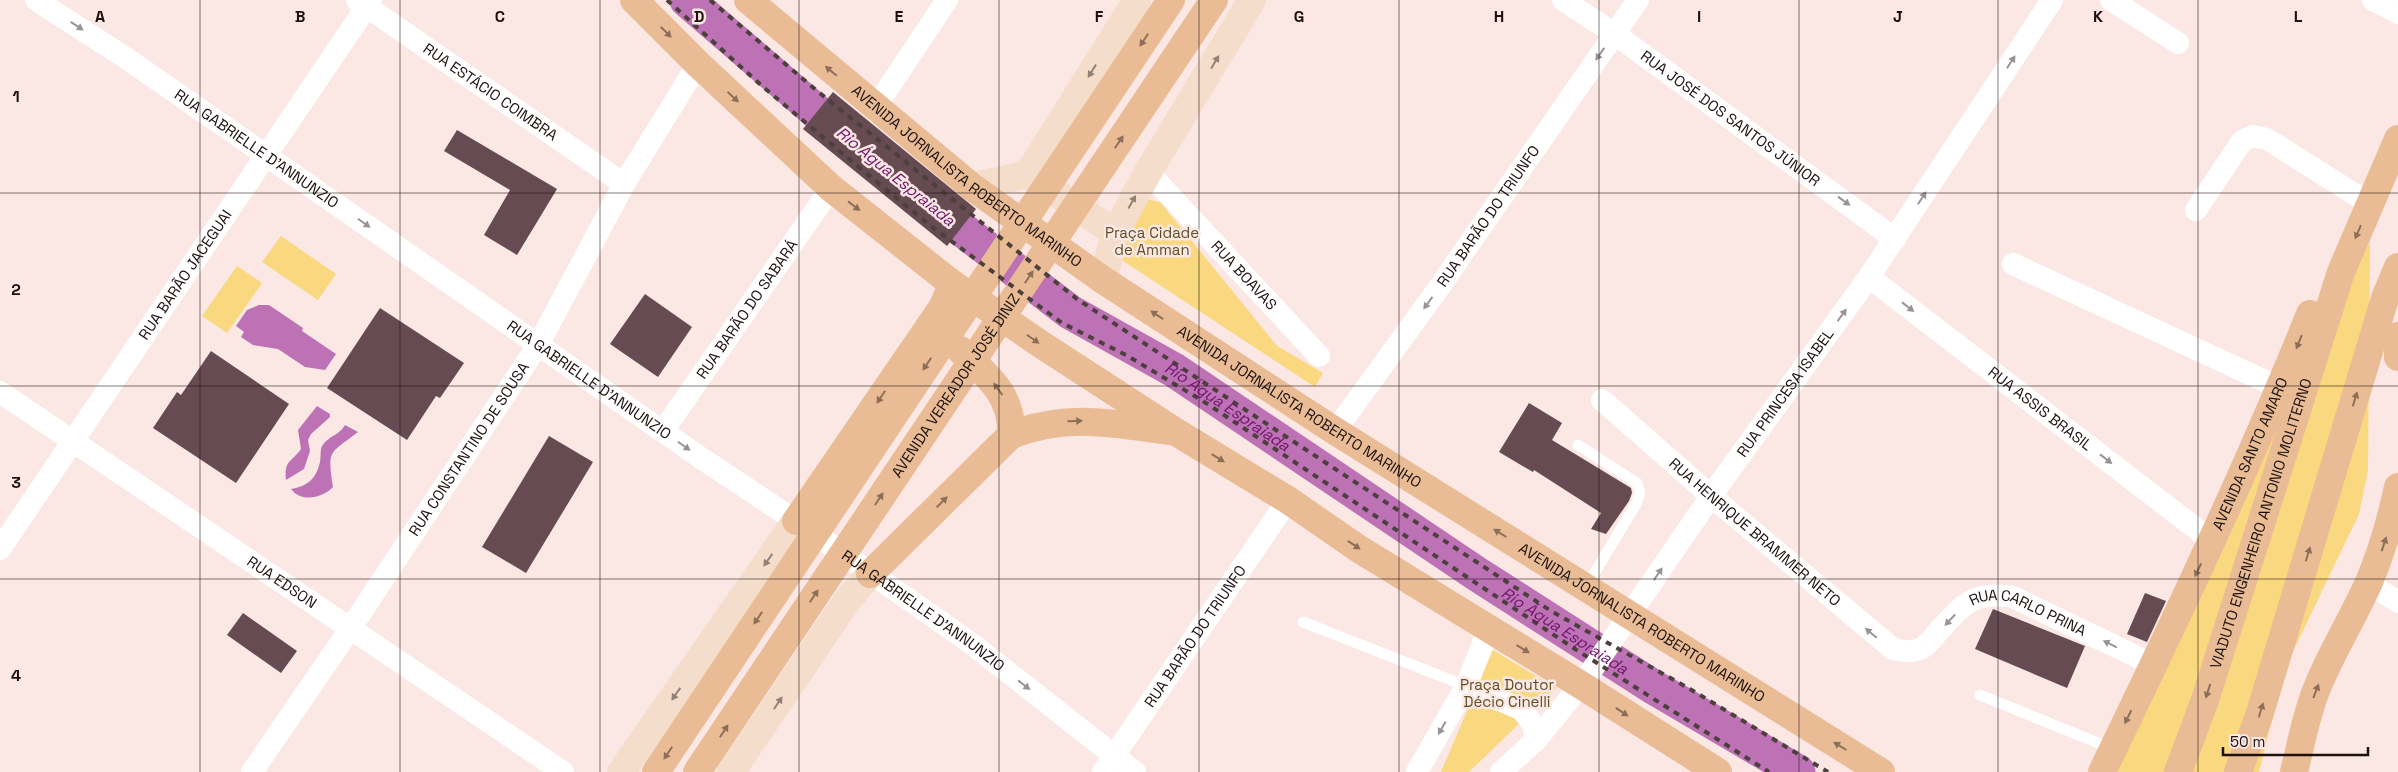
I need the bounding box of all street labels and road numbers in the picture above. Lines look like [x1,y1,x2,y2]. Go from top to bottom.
street label: RUA ESTÁCIO COIMBRA [420,39,562,145]
street label: RUA JOSÉ DOS SANTOS JÚNIOR [1637,46,1824,190]
street label: AVENIDA JORNALISTA ROBERTO MARINHO [848,81,1086,271]
street label: RUA GABRIELLE D'ANNUNZIO [171,85,343,212]
street label: RUA BARÃO DO TRIUNFO [1432,141,1544,290]
street label: RUA BARÃO JACEGUAI [134,206,236,343]
street label: RUA BARÃO DO SABARÁ [692,235,802,382]
street label: RUA BOAVAS [1207,236,1281,314]
street label: AVENIDA VEREADOR JOSÉ DINIZ [887,290,1024,481]
street label: RUA GABRIELLE D'ANNUNZIO [503,316,675,443]
street label: AVENIDA JORNALISTA ROBERTO MARINHO [1174,321,1425,492]
street label: RUA PRINCESA ISABEL [1732,325,1838,461]
street label: RUA CONSTANTINO DE SOUSA [404,358,533,539]
street label: RUA ASSIS BRASIL [1985,362,2096,454]
street label: AVENIDA SANTO AMARO [2208,374,2292,533]
street label: VIADUTO ENGENHEIRO ANTONIO MOLITERNO [2206,376,2316,671]
street label: RUA HENRIQUE BRAMMER NETO [1665,453,1845,610]
street label: AVENIDA JORNALISTA ROBERTO MARINHO [1516,538,1769,706]
street label: RUA GABRIELLE D'ANNUNZIO [838,546,1009,675]
street label: RUA EDSON [244,552,321,612]
street label: RUA BARÃO DO TRIUNFO [1140,561,1250,711]
street label: RUA CARLO PRINA [1966,585,2090,640]

